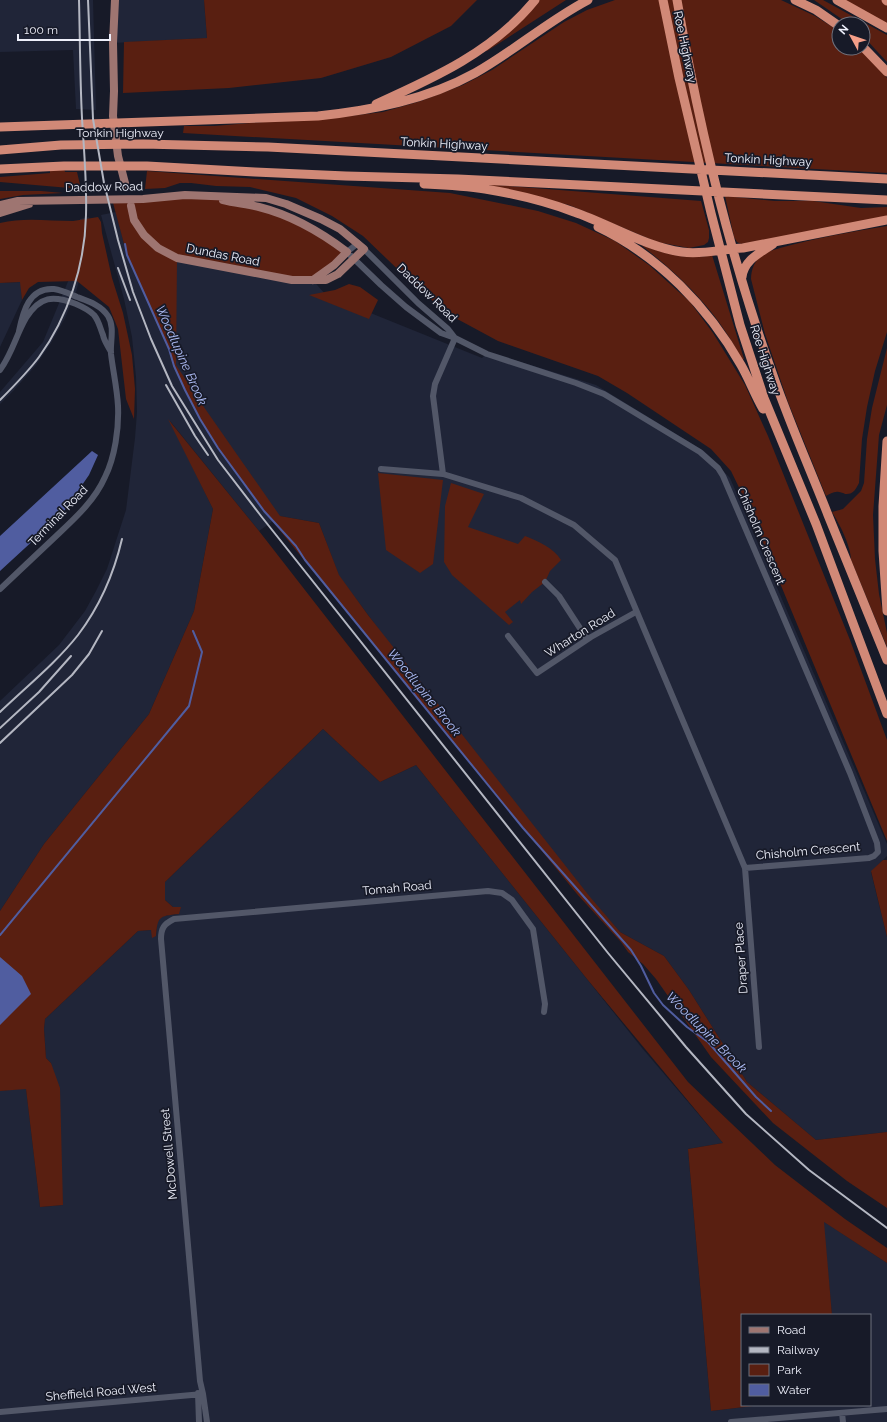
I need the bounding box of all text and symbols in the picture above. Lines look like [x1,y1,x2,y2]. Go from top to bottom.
street label: Roe Highway [671,10,700,85]
scale bar [18,16,110,42]
north arrow [831,16,871,56]
text: N [836,22,851,37]
text: 100 m [24,23,58,37]
street label: Tonkin Highway [76,126,164,140]
street label: Tonkin Highway [400,135,488,153]
street label: Tonkin Highway [724,151,812,169]
street label: Daddow Road [65,179,143,195]
street label: Dundas Road [185,241,261,269]
street label: Daddow Road [394,261,460,325]
water label: Woodlupine Brook [153,303,210,408]
street label: Roe Highway [747,323,783,397]
street label: Terminal Road [25,483,91,549]
street label: Chisholm Crescent [734,485,788,587]
street label: Wharton Road [542,606,618,660]
water label: Woodlupine Brook [385,646,464,739]
street label: Chisholm Crescent [755,839,861,863]
street label: Tomah Road [362,878,432,898]
street label: Draper Place [732,922,750,994]
water label: Woodlupine Brook [663,989,750,1076]
street label: McDowell Street [158,1108,180,1200]
legend [741,1314,871,1406]
text: Road [777,1323,806,1337]
text: Railway [777,1343,820,1357]
text: Park [777,1363,802,1377]
street label: Sheffield Road West [45,1380,157,1404]
text: Water [777,1383,811,1397]

